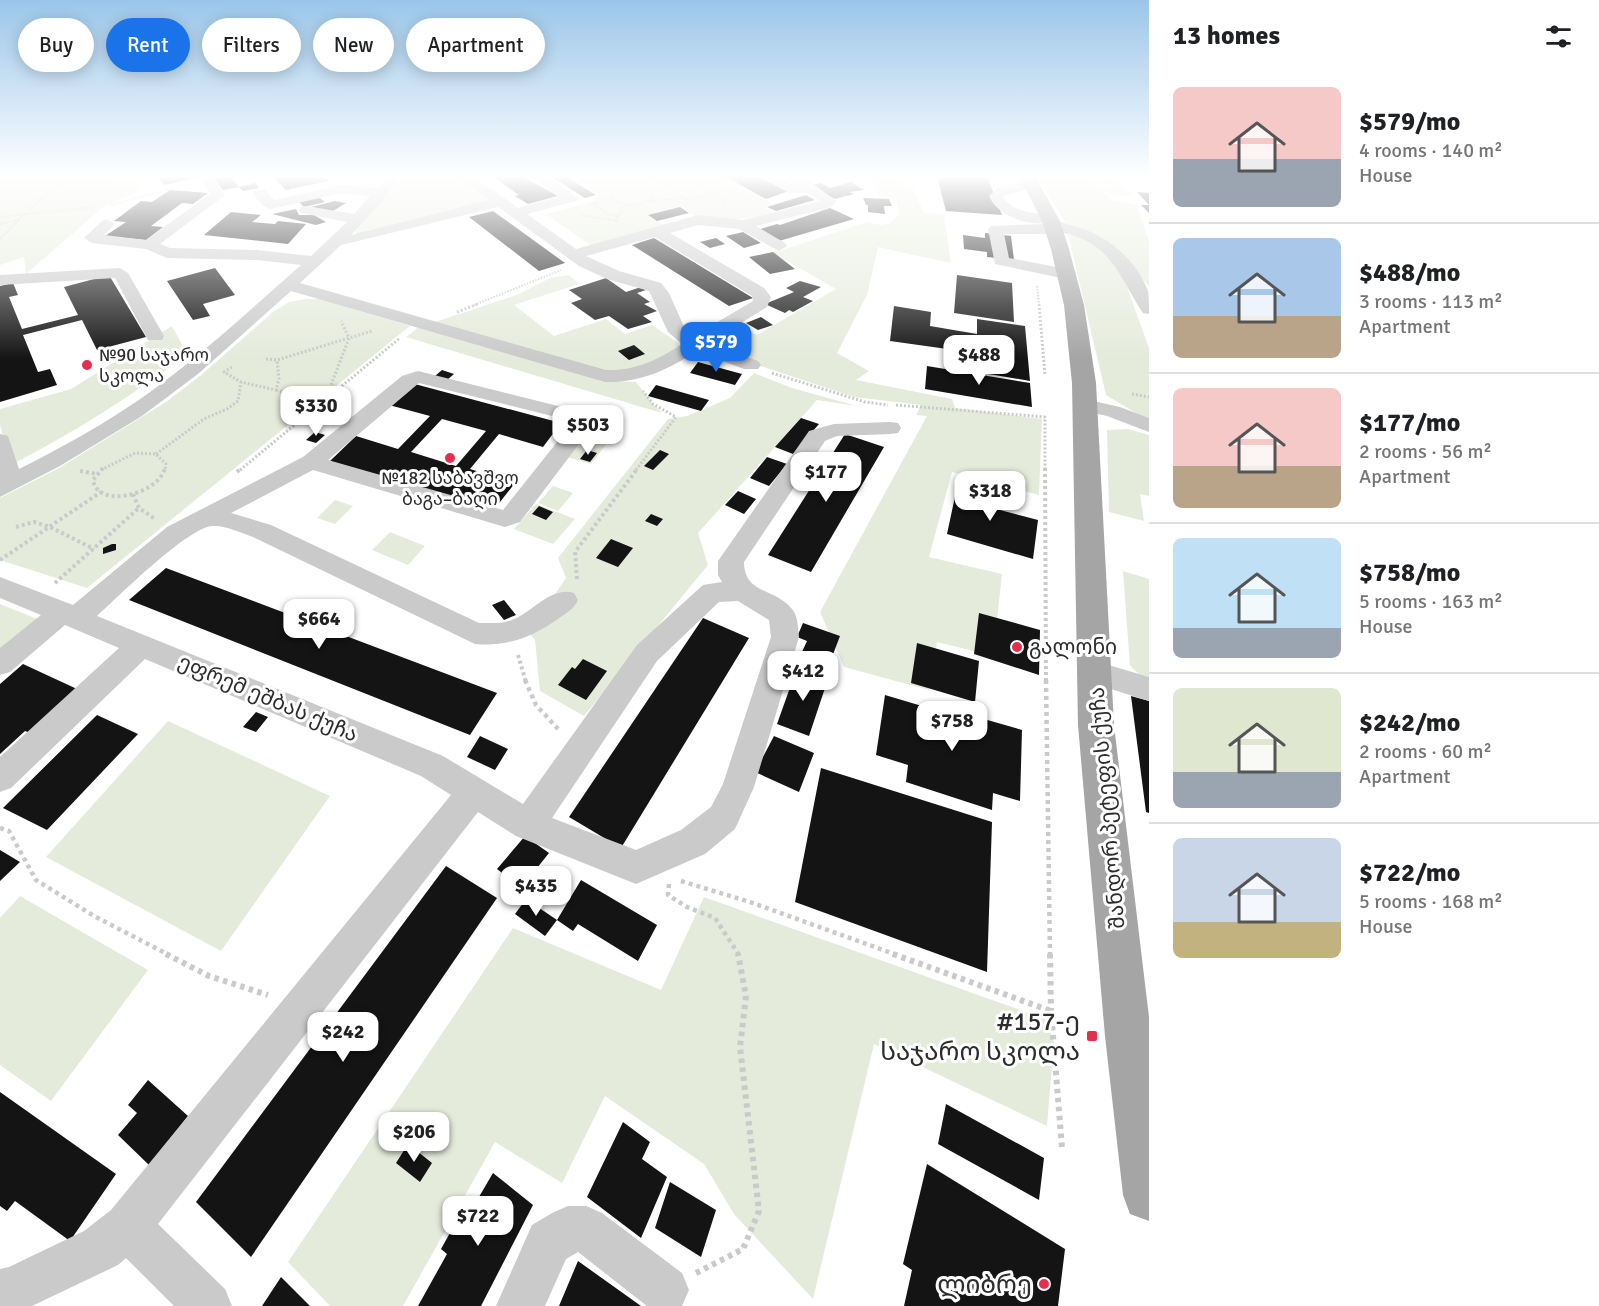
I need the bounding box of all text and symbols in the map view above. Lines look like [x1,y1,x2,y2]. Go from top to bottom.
chip: Buy [18,18,94,72]
chip: Rent [106,18,190,72]
chip: Filters [202,18,301,72]
chip: New [313,18,394,72]
chip: Apartment [406,18,545,72]
text: 13 homes [1173,20,1280,52]
icon: filters [1542,20,1575,53]
text: $579/mo [1359,106,1460,138]
icon: home [1221,111,1293,183]
text: 4 rooms · 140 m² [1359,138,1503,163]
text: House [1359,163,1413,188]
text: $488/mo [1359,257,1460,289]
icon: home [1221,262,1293,334]
text: 3 rooms · 113 m² [1359,289,1503,314]
text: Apartment [1359,314,1451,339]
pin: $579 [680,322,752,373]
text: $579 [694,329,738,354]
pin: $488 [943,335,1015,386]
text: $488 [957,342,1001,367]
place label: №90 საჯარო სკოლა [99,344,209,387]
marker: №90 საჯარო სკოლა [80,358,94,372]
pin: $330 [280,386,352,437]
text: $330 [294,393,338,418]
pin: $503 [552,405,624,456]
text: $177/mo [1359,407,1460,439]
text: $503 [566,412,610,437]
icon: home [1221,412,1293,484]
text: 2 rooms · 56 m² [1359,439,1492,464]
marker: №182 საბავშვო ბაგა–ბაღი [443,451,457,465]
pin: $177 [790,452,862,503]
text: $177 [804,459,848,484]
text: Apartment [1359,464,1451,489]
place label: №182 საბავშვო ბაგა–ბაღი [381,467,519,510]
pin: $318 [954,471,1026,522]
text: $318 [968,478,1012,503]
text: $758/mo [1359,557,1460,589]
icon: home [1221,562,1293,634]
text: 5 rooms · 163 m² [1359,589,1503,614]
pin: $664 [283,599,355,650]
text: $664 [297,606,341,631]
text: House [1359,614,1413,639]
place label: გალონი [1029,634,1117,660]
marker: გალონი [1010,640,1024,654]
street label: ეფრემ ეშბას ქუჩა [174,648,362,748]
pin: $412 [767,651,839,702]
text: $412 [781,658,825,683]
street label: შანდორ პეტეფის ქუჩა [1083,686,1131,930]
pin: $758 [916,701,988,752]
text: $242/mo [1359,707,1460,739]
text: $758 [930,708,974,733]
icon: home [1221,712,1293,784]
text: 2 rooms · 60 m² [1359,739,1492,764]
text: Apartment [1359,764,1451,789]
text: $722/mo [1359,857,1460,889]
icon: home [1221,862,1293,934]
pin: $435 [500,866,572,917]
text: $435 [514,873,558,898]
text: 5 rooms · 168 m² [1359,889,1503,914]
text: House [1359,914,1413,939]
place label: #157-ე საჯარო სკოლა [880,1006,1080,1068]
pin: $242 [307,1012,379,1063]
text: $242 [321,1019,365,1044]
marker: #157-ე საჯარო სკოლა [1085,1029,1099,1043]
pin: $206 [378,1112,450,1163]
text: $206 [392,1119,436,1144]
pin: $722 [442,1196,514,1247]
text: $722 [456,1203,500,1228]
place label: ლიბრე [937,1269,1032,1301]
marker: ლიბრე [1037,1277,1051,1291]

